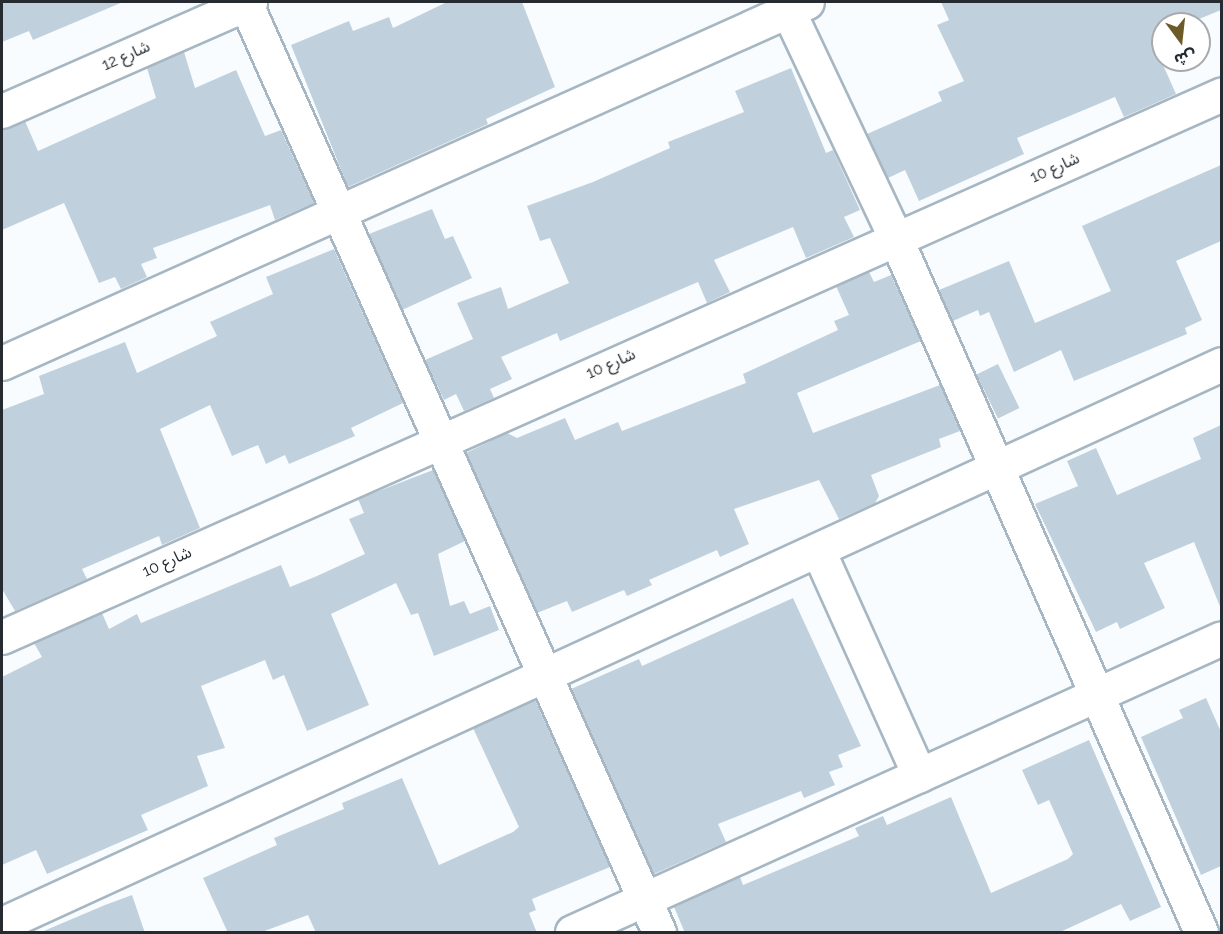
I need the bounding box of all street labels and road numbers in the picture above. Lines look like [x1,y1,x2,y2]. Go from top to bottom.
street label: شارع 12 [99,37,153,75]
street label: شارع 10 [1027,149,1083,187]
street label: شارع 10 [583,345,639,383]
street label: شارع 10 [139,543,195,581]

